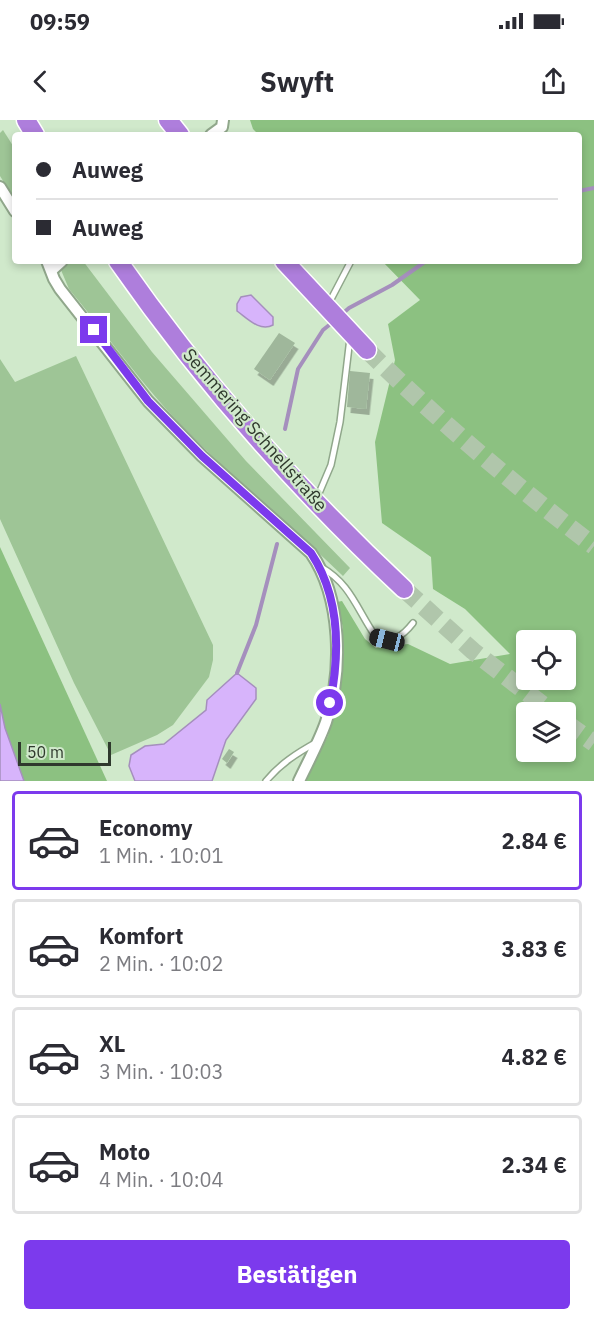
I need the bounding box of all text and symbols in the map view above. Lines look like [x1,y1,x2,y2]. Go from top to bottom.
text: 09:59 [30,7,90,36]
text: Swyft [260,64,334,99]
icon: back [24,65,57,98]
icon: share [537,65,570,98]
text: Auweg [72,155,143,184]
text: Auweg [72,213,143,242]
route end [80,316,107,343]
street label: Semmering Schnellstraße [178,343,333,516]
car [367,627,407,653]
map controls [516,630,576,762]
button: locate [516,630,576,690]
route start [316,689,343,716]
button: layers [516,702,576,762]
scale bar [18,739,111,766]
text: 50 m [27,742,64,762]
text: Economy [99,813,193,842]
icon: car [27,814,81,868]
text: 2.84 € [502,826,567,855]
text: 1 Min. · 10:01 [99,842,224,869]
text: Komfort [99,921,184,950]
icon: car [27,922,81,976]
text: 3.83 € [502,934,567,963]
text: 2 Min. · 10:02 [99,950,224,977]
text: XL [99,1029,125,1058]
icon: car [27,1030,81,1084]
text: 4.82 € [502,1042,567,1071]
text: 3 Min. · 10:03 [99,1058,224,1085]
text: Moto [99,1137,150,1166]
icon: car [27,1138,81,1192]
text: 2.34 € [502,1150,567,1179]
text: 4 Min. · 10:04 [99,1166,224,1193]
button: Bestätigen [24,1240,570,1309]

